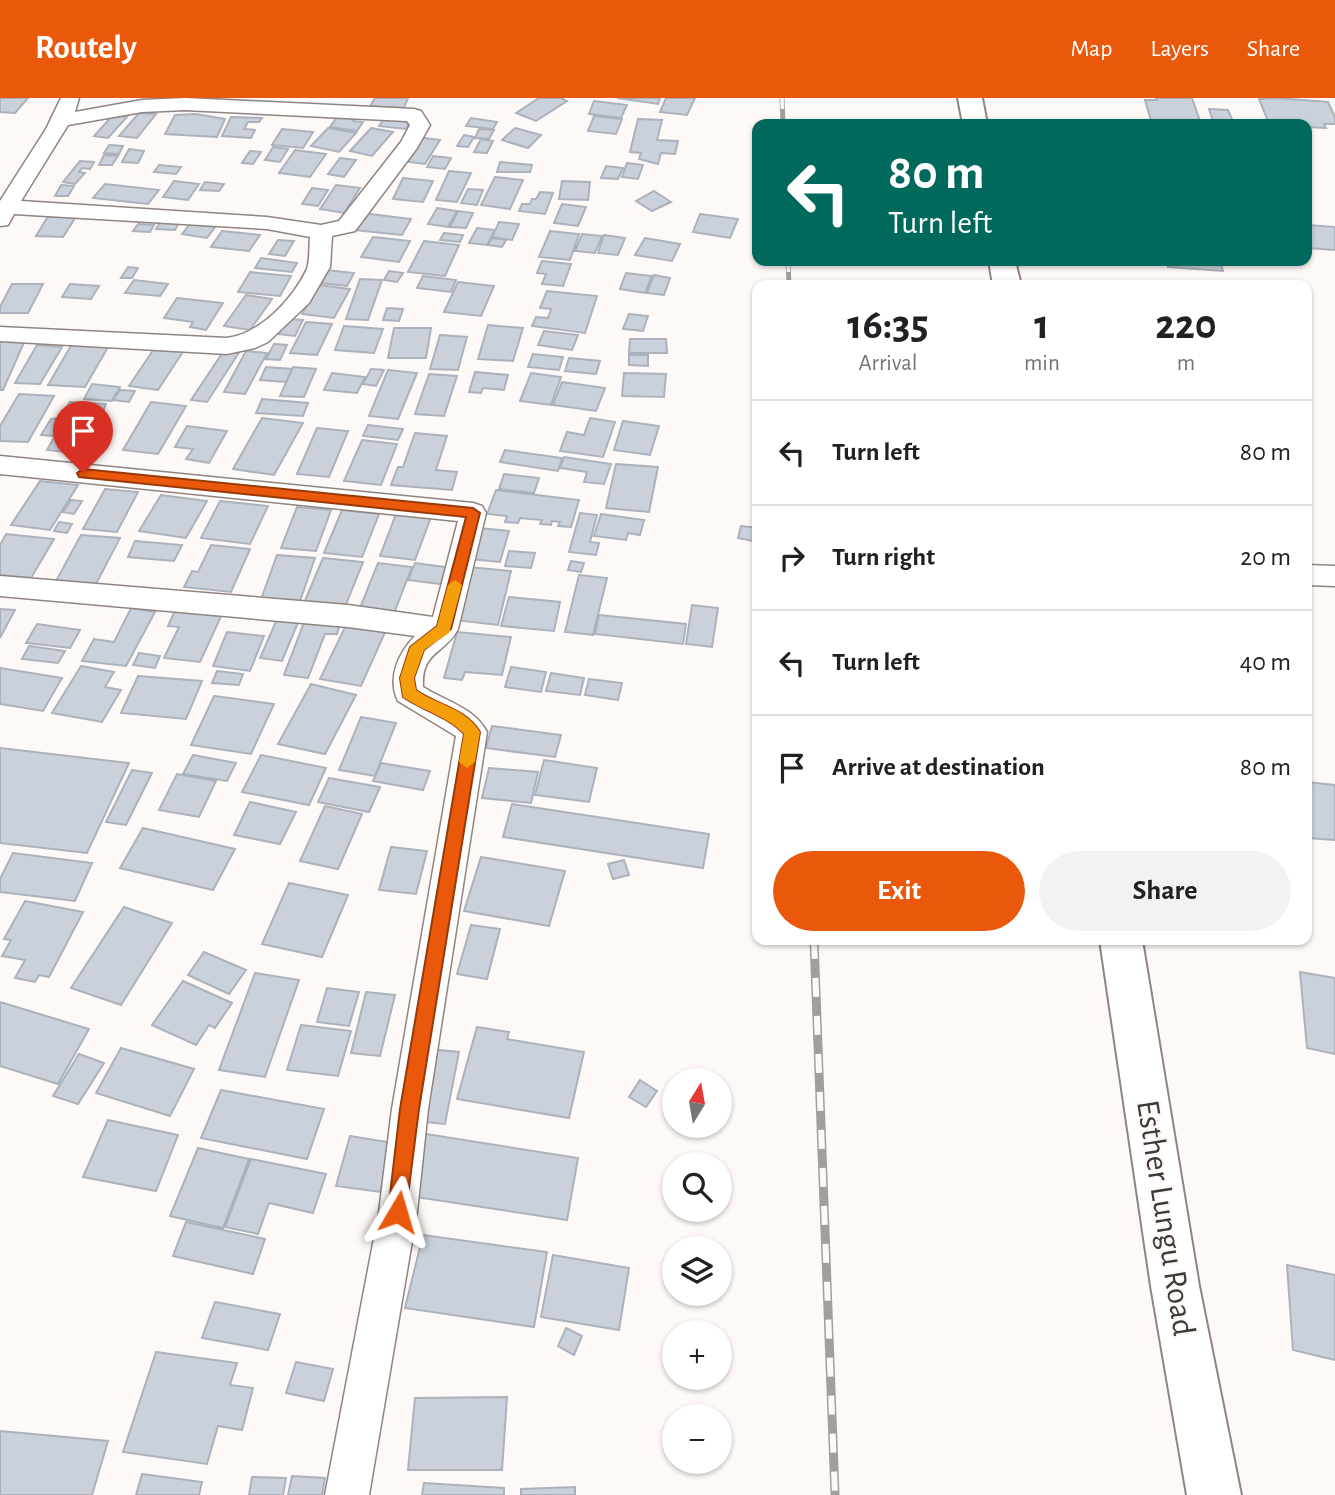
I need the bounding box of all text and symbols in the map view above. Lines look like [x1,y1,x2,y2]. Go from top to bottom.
text: Routely [35,32,137,65]
text: Map [1070,37,1112,61]
text: Layers [1150,37,1209,61]
text: Share [1247,37,1300,61]
icon: left [773,147,864,238]
text: 80 m [888,149,985,198]
text: Turn left [888,207,992,239]
text: 16:35 [847,304,929,346]
text: 1 [1034,304,1049,346]
text: 220 [1155,304,1217,346]
text: Arrival [858,352,918,375]
text: min [1024,352,1060,375]
text: m [1177,352,1195,375]
pin [53,401,113,473]
icon: arrive [64,412,102,450]
icon: left [773,434,811,472]
text: Turn left [832,439,920,465]
text: 80 m [1240,439,1291,465]
icon: right [773,539,811,577]
text: Turn right [832,544,935,570]
text: 20 m [1240,544,1291,570]
icon: left [773,644,811,682]
text: Turn left [832,649,920,675]
text: 40 m [1240,649,1291,675]
icon: arrive [773,749,811,787]
text: Arrive at destination [832,754,1045,780]
text: 80 m [1240,754,1291,780]
button: Exit [773,851,1025,931]
button: Share [1039,851,1291,931]
north arrow [662,1068,732,1138]
map controls [662,1068,732,1474]
street label: Esther Lungu Road [1130,1098,1200,1338]
button: search [662,1152,732,1222]
position arrow [361,1175,435,1249]
button: layers [662,1236,732,1306]
button: + [662,1320,732,1390]
button: − [662,1404,732,1474]

